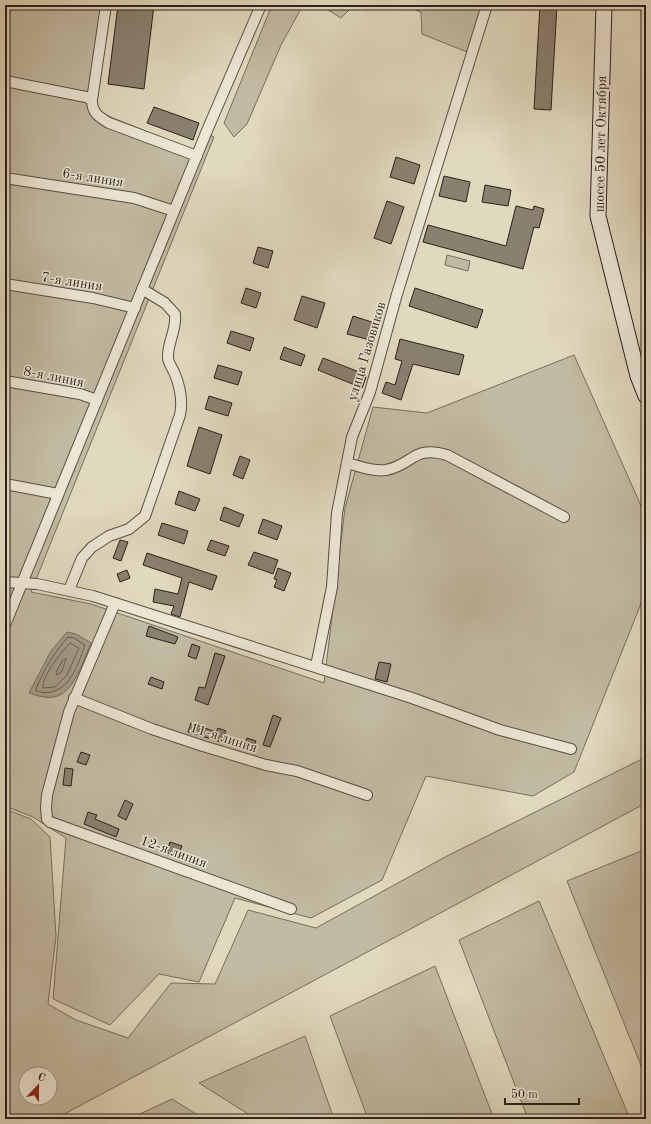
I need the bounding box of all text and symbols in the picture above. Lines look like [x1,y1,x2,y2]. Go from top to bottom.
street label: шоссе 50 лет Октября [593,76,609,212]
street label: 6-я линия [61,166,124,190]
street label: 7-я линия [40,270,103,294]
street label: улица Газовиков [345,300,389,403]
street label: 8-я линия [22,364,85,390]
street label: 11-я линия [188,721,259,755]
street label: 12-я линия [139,833,209,870]
north arrow [18,1066,58,1106]
text: С [36,1072,47,1085]
scale bar [505,1080,579,1106]
text: 50 m [511,1088,538,1101]

